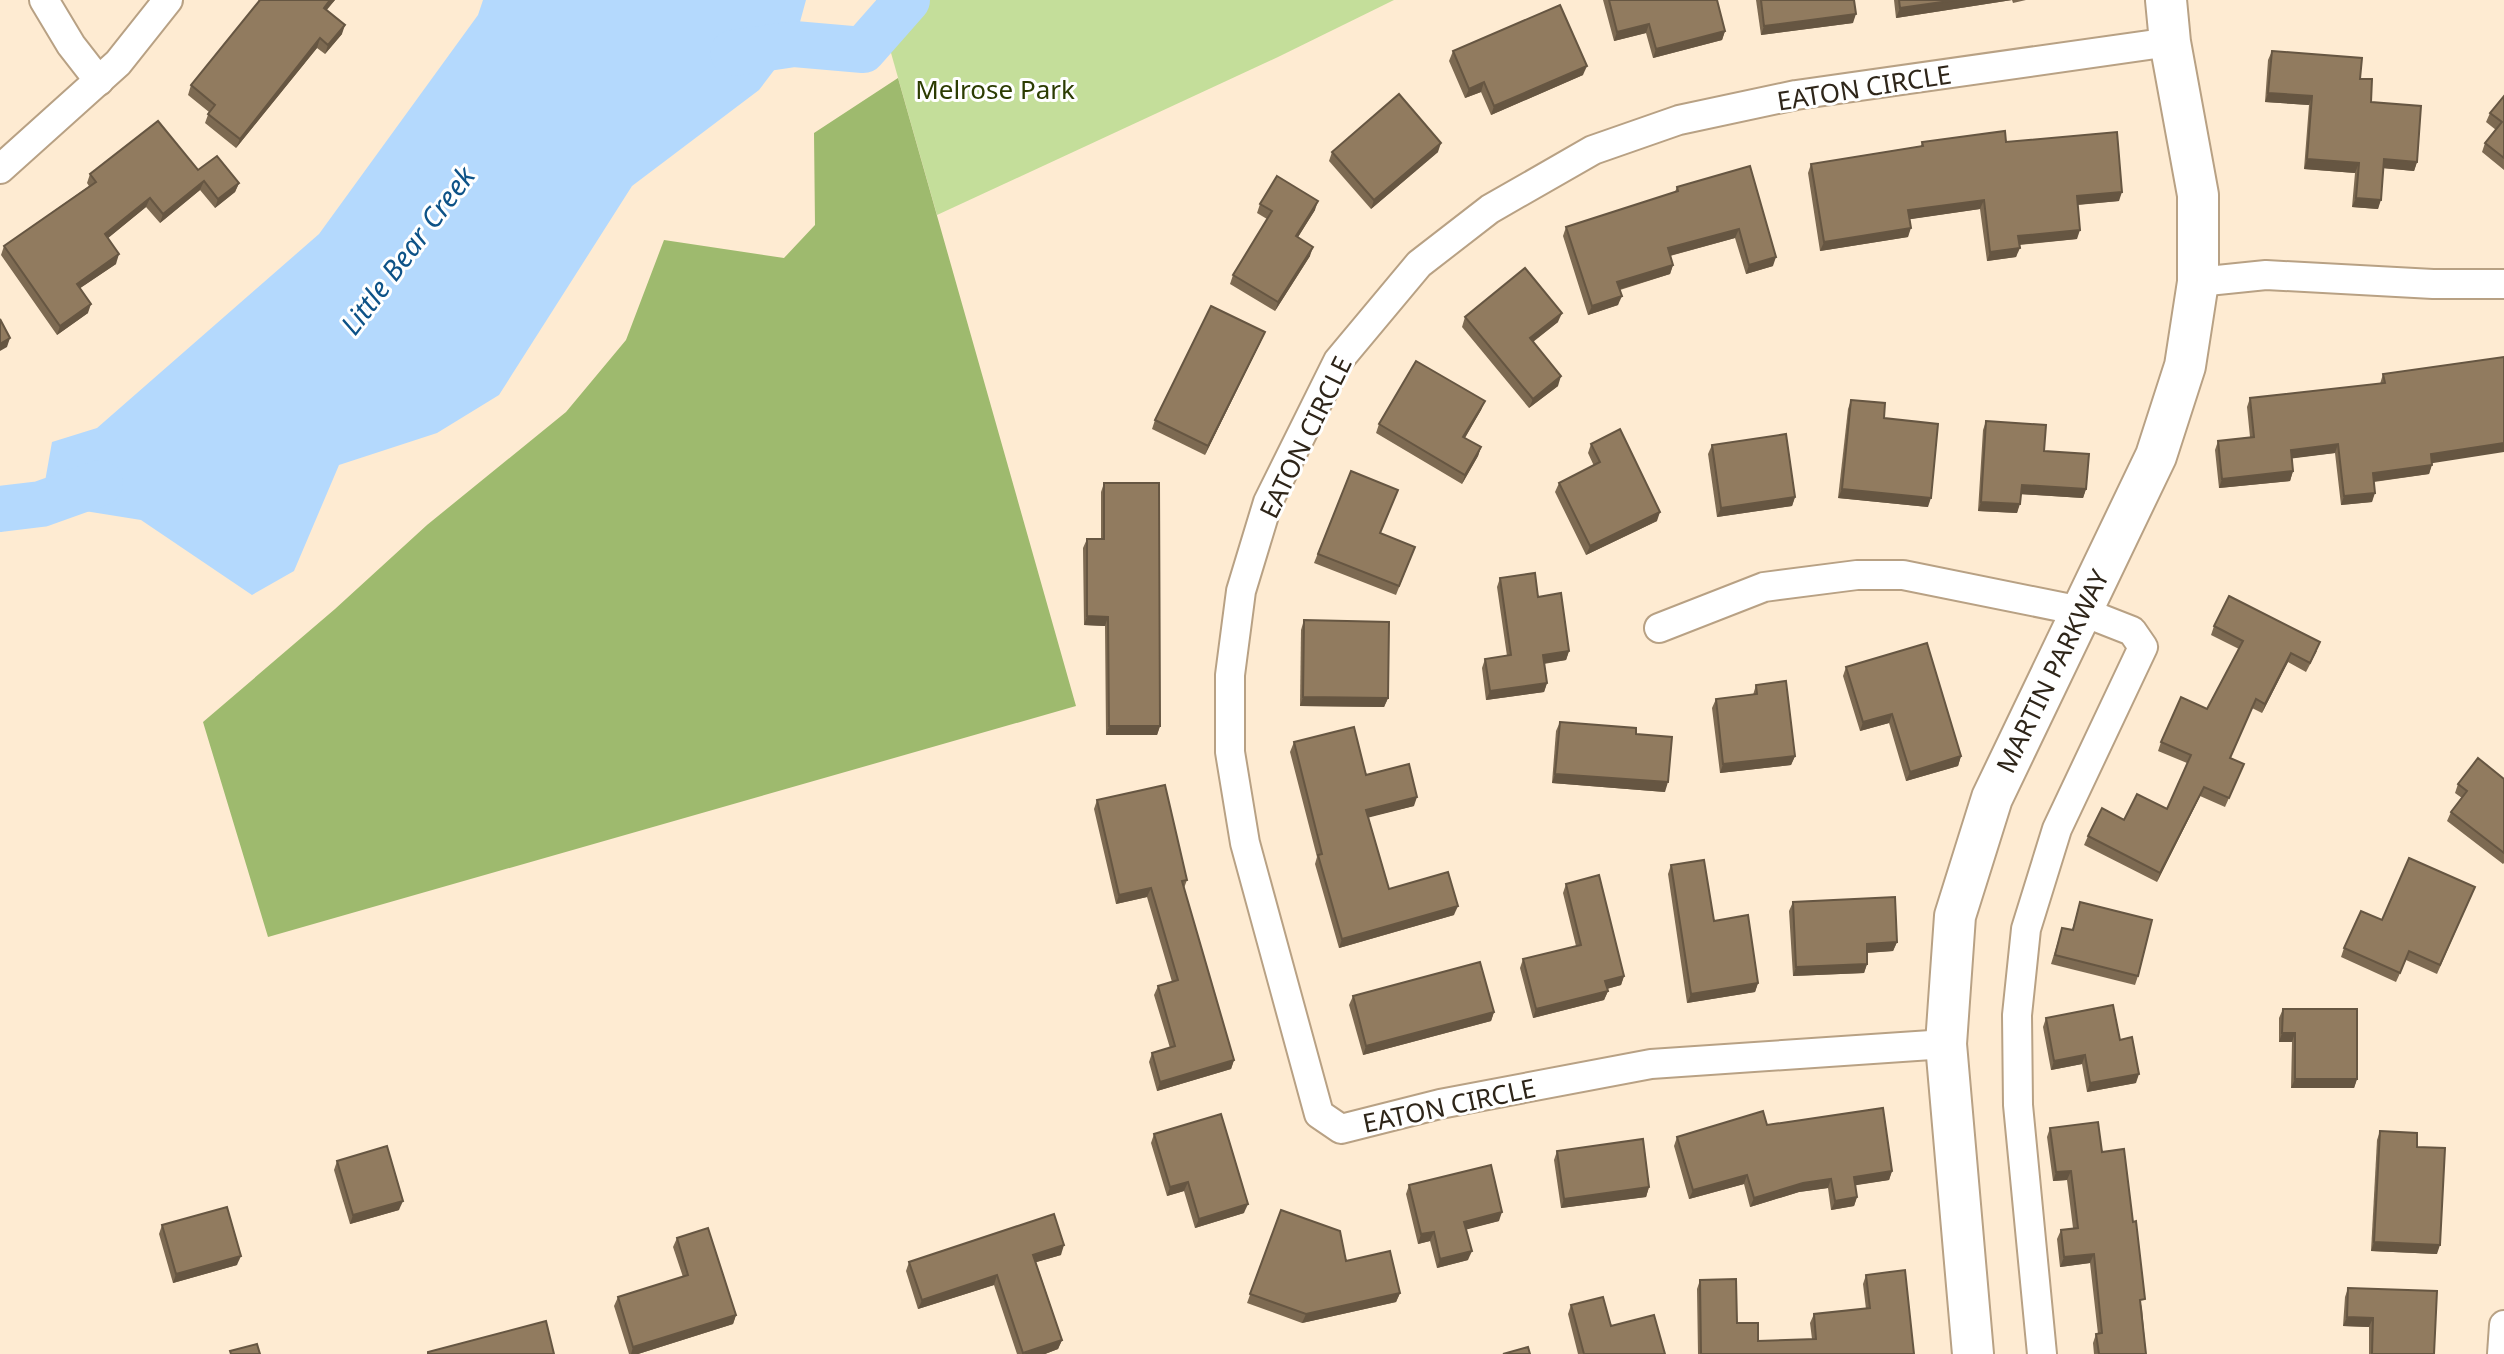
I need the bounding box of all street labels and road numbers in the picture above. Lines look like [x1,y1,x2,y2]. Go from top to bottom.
street label: EATON CIRCLE [1774,55,1954,119]
street label: EATON CIRCLE [1250,350,1360,524]
street label: MARTIN PARKWAY [1987,563,2117,779]
street label: EATON CIRCLE [1359,1069,1539,1141]

